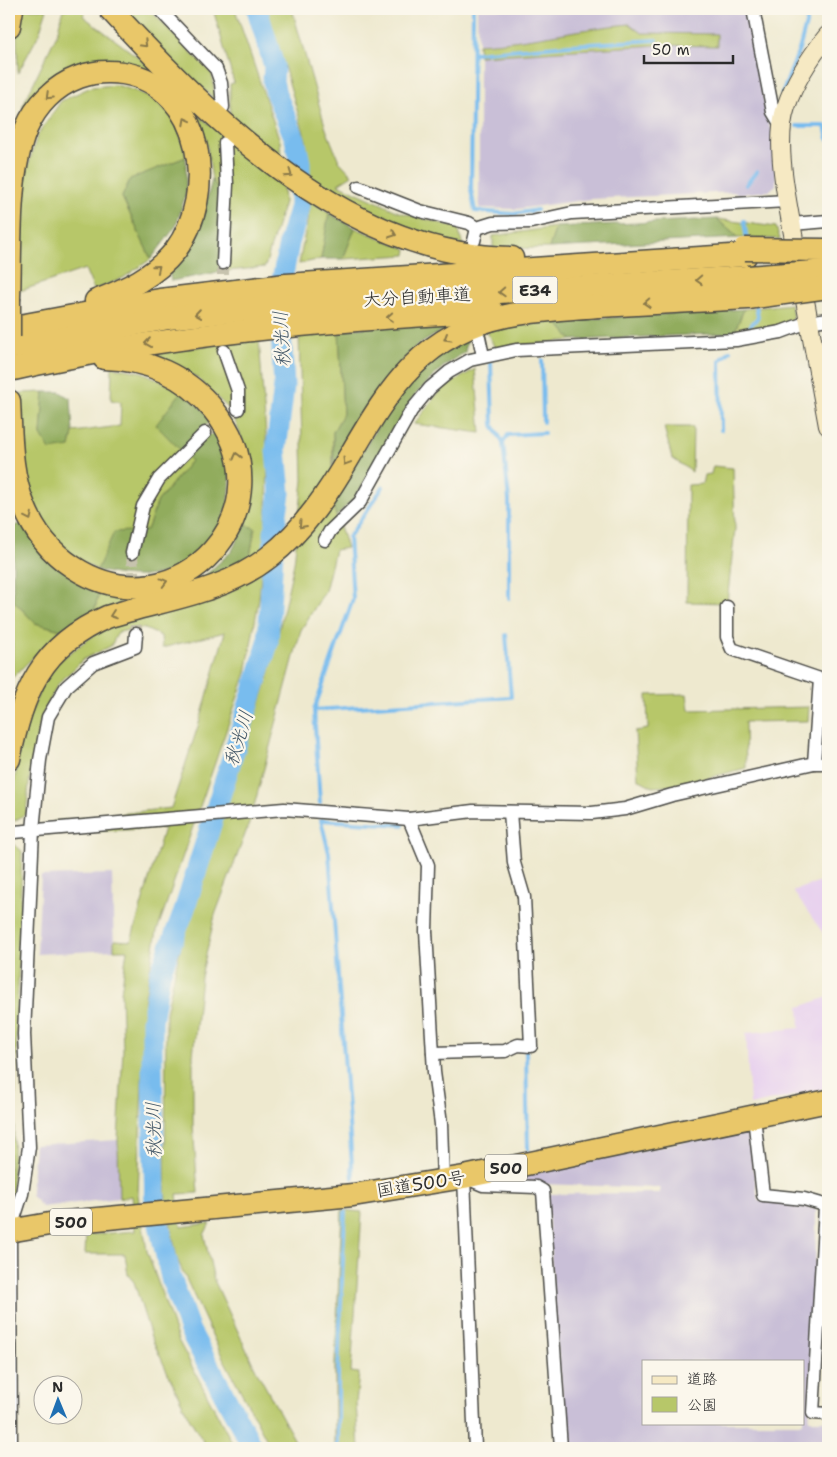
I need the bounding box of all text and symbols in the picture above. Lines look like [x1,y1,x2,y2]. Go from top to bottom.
scale bar [644,32,733,64]
one-way arrow [138,38,147,47]
text: 50 m [652,40,690,60]
one-way arrow [46,90,55,99]
one-way arrow [182,117,192,126]
one-way arrow [284,168,293,177]
one-way arrow [388,228,396,238]
one-way arrow [151,265,160,274]
one-way arrow [695,275,703,286]
road number: E34 [512,276,558,304]
street label: 大分自動車道 [362,282,472,312]
one-way arrow [498,286,506,297]
one-way arrow [642,298,650,309]
one-way arrow [194,309,202,319]
water label: 秋光川 [268,310,295,368]
one-way arrow [386,312,394,323]
one-way arrow [443,331,452,341]
one-way arrow [144,337,152,347]
one-way arrow [232,451,243,460]
one-way arrow [342,457,352,466]
one-way arrow [23,512,33,521]
one-way arrow [299,520,308,529]
one-way arrow [159,578,167,588]
one-way arrow [109,609,117,619]
water label: 秋光川 [218,707,259,769]
water label: 秋光川 [141,1101,166,1159]
road number: 500 [485,1154,527,1182]
street label: 国道500号 [375,1165,467,1203]
road number: 500 [50,1208,92,1236]
legend [642,1360,804,1424]
text: 道路 [687,1369,717,1389]
north arrow [32,1374,82,1424]
text: N [52,1378,63,1396]
text: 公園 [687,1395,717,1415]

